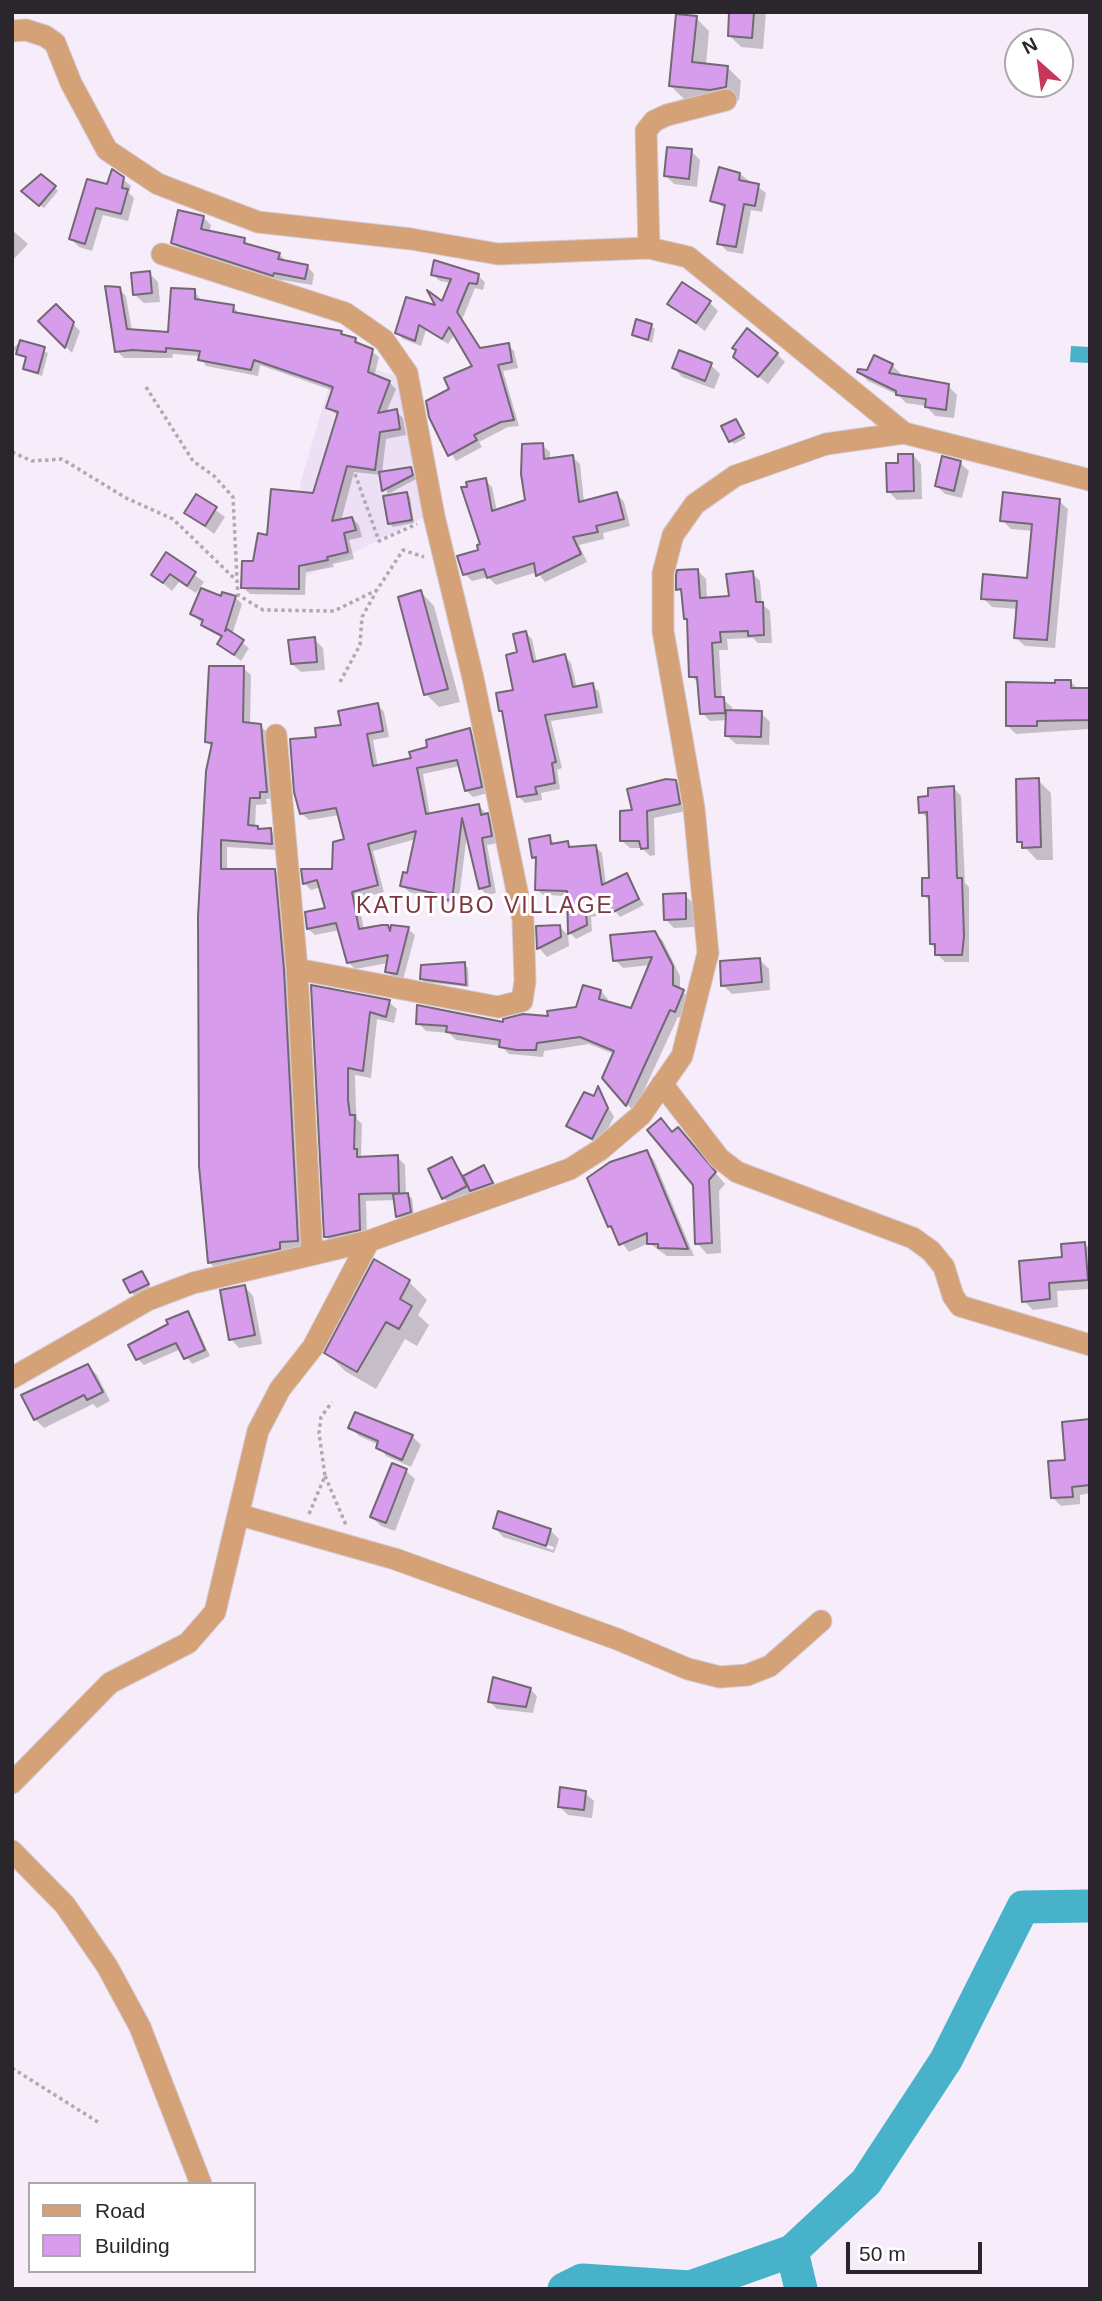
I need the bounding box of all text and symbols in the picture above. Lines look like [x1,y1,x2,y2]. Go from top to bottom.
north arrow [1004,28,1074,98]
text: N [1019,33,1041,58]
district label: KATUTUBO VILLAGE [358,893,612,921]
legend [28,2182,256,2273]
text: Road [95,2199,145,2222]
scale bar [850,2228,986,2272]
text: Building [95,2234,170,2257]
text: 50 m [859,2242,906,2265]

